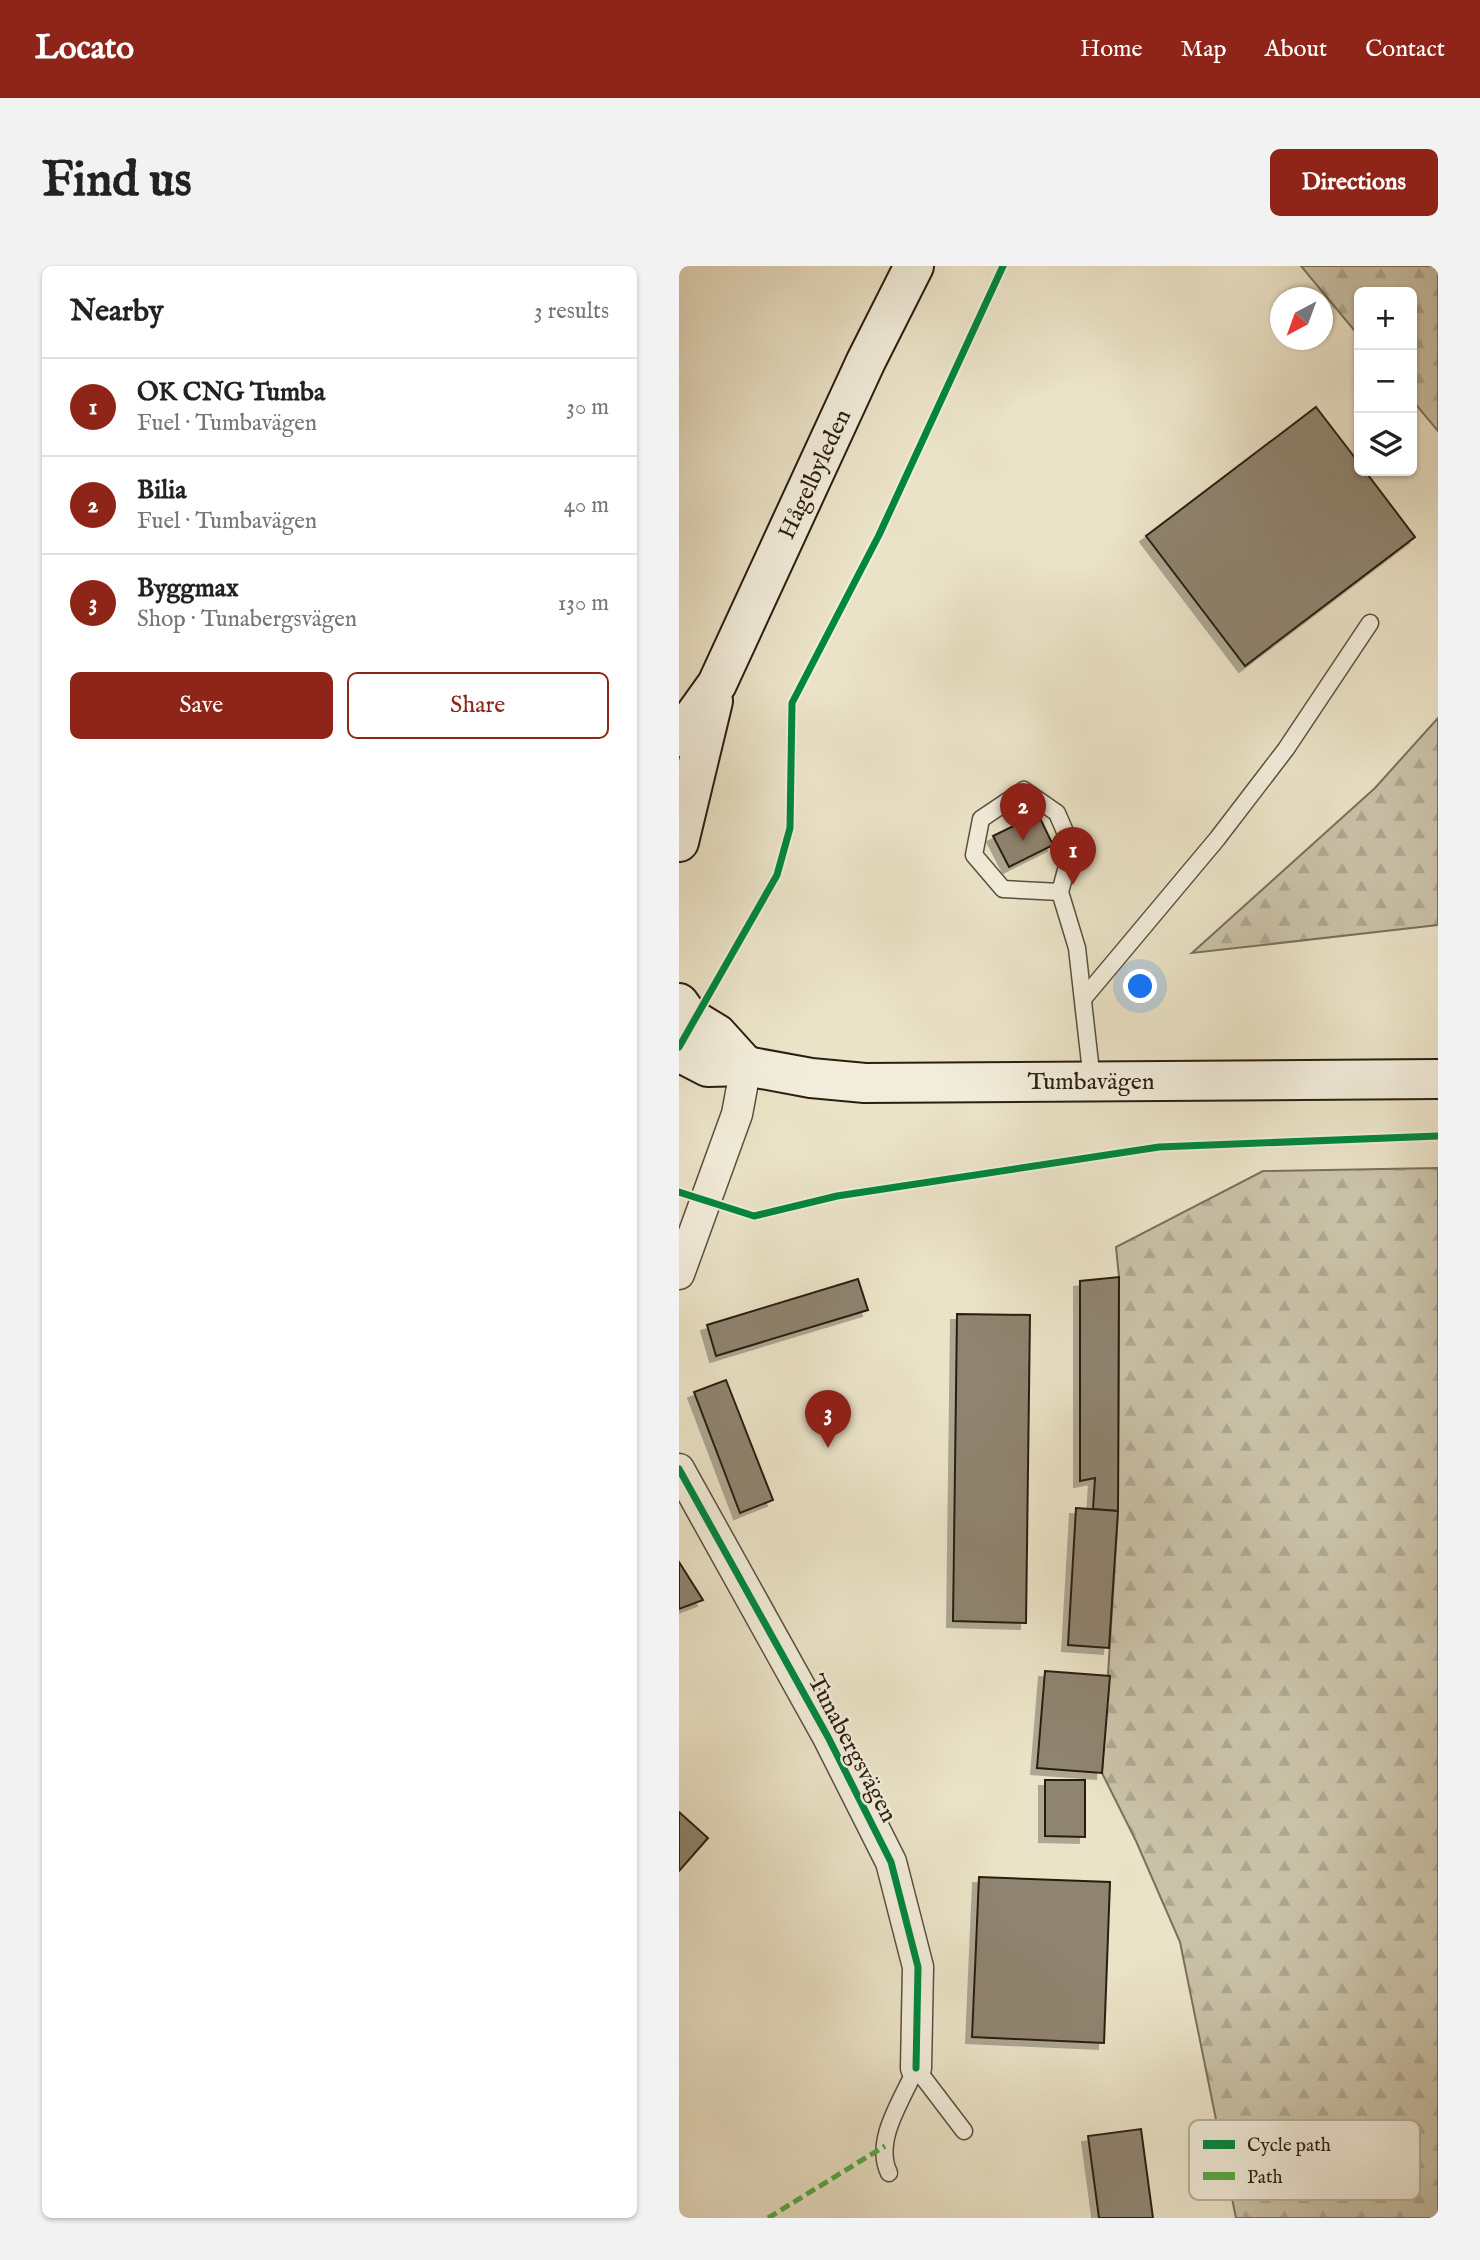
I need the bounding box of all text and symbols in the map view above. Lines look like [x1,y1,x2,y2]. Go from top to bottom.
text: Locato [35,28,134,70]
text: Home [1080,34,1143,65]
text: Map [1181,34,1227,65]
text: About [1265,34,1327,65]
text: Contact [1365,34,1445,65]
button: Directions [1270,149,1438,216]
text: Find us [42,151,192,213]
north arrow [1270,287,1333,350]
map controls [1354,287,1417,476]
button: + [1354,287,1417,350]
text: Nearby [70,293,163,331]
text: 3 results [534,297,609,326]
button: − [1354,350,1417,413]
text: OK CNG Tumba [137,376,325,409]
text: 1 [89,393,97,422]
text: 30 m [566,393,609,422]
street label: Hågelbyleden [772,405,859,545]
text: Fuel · Tumbavägen [137,409,317,438]
button: layers [1354,413,1417,476]
text: Bilia [137,474,186,507]
text: 2 [88,491,98,520]
text: 40 m [564,491,609,520]
text: Fuel · Tumbavägen [137,507,317,536]
text: Byggmax [137,572,239,605]
text: 3 [89,589,97,618]
text: 130 m [558,589,609,618]
text: Shop · Tunabergsvägen [137,605,357,634]
button: Save [70,672,333,739]
button: Share [347,672,609,739]
pin: 2 [1000,783,1046,841]
pin: 1 [1050,827,1096,885]
your location [1123,969,1157,1003]
street label: Tumbavägen [1028,1067,1155,1098]
pin: 3 [805,1390,851,1448]
street label: Tunabergsvägen [800,1670,904,1828]
legend [1189,2120,1420,2200]
text: Cycle path [1247,2134,1331,2158]
text: Path [1247,2166,1283,2190]

